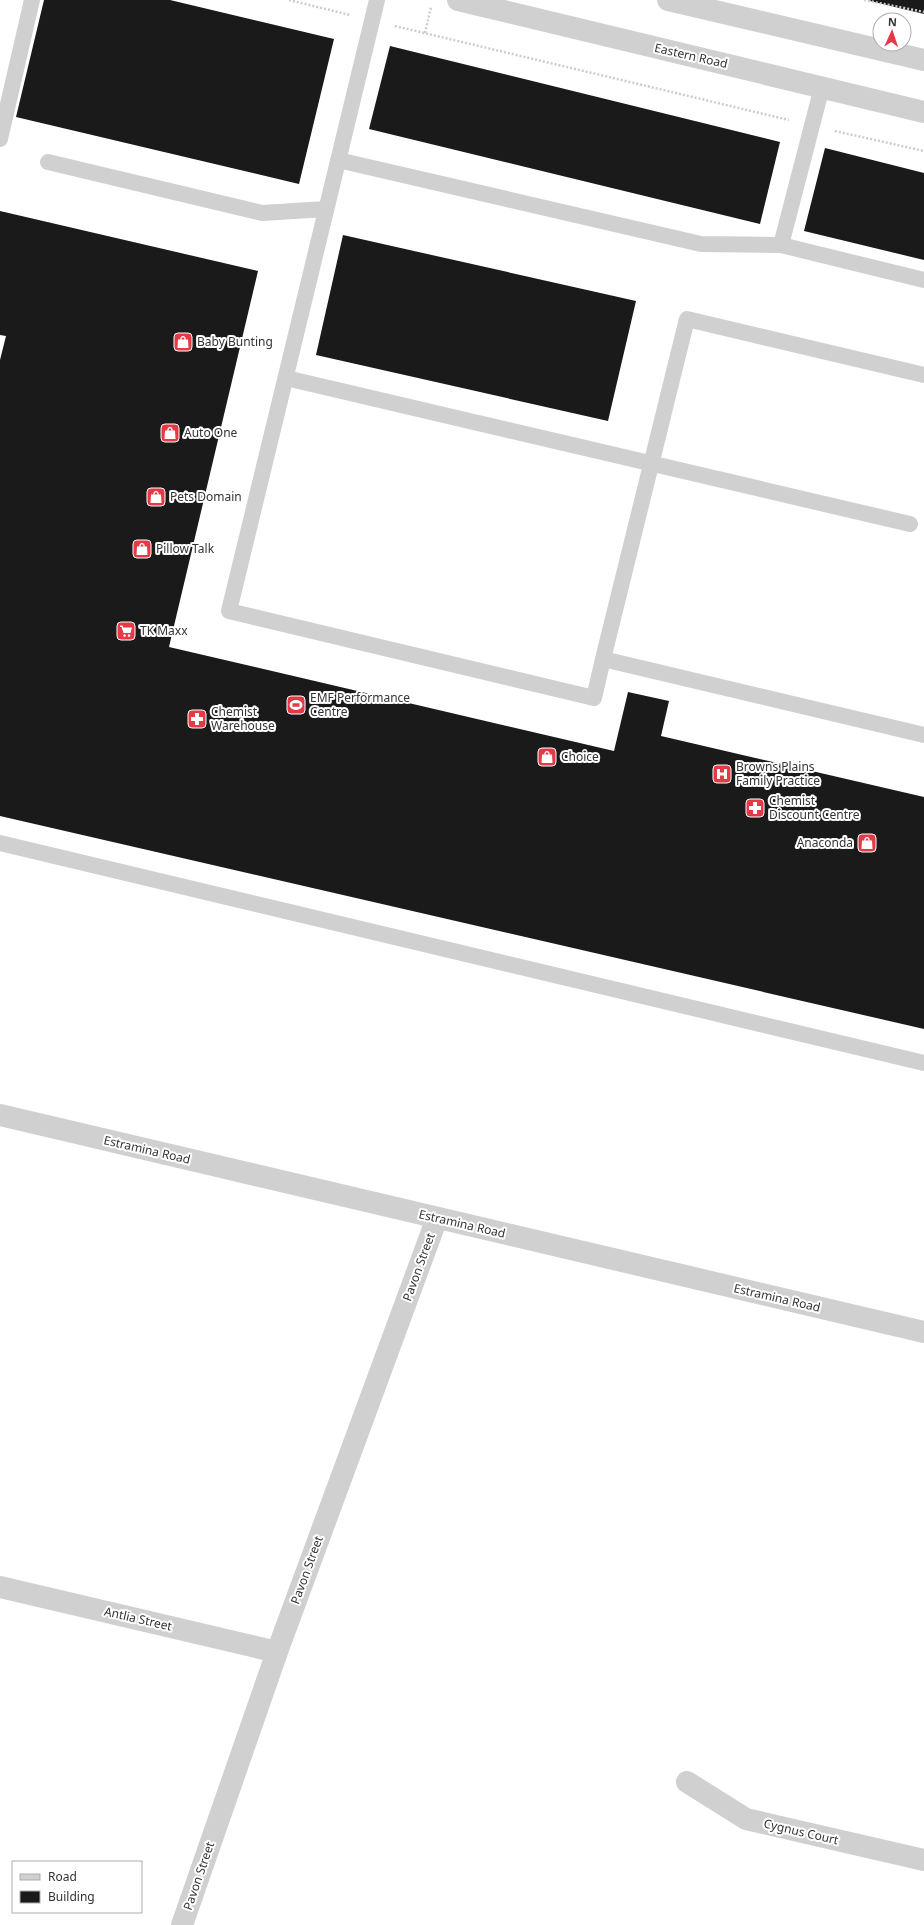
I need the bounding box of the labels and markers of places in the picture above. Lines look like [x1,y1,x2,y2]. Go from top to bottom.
shop icon: Baby Bunting [172,331,194,353]
place label: Baby Bunting [197,333,273,350]
shop icon: Auto One [159,422,181,444]
place label: Auto One [184,424,238,441]
shop icon: Pets Domain [145,486,167,508]
place label: Pets Domain [170,488,242,505]
shop icon: Pillow Talk [131,538,153,560]
place label: Pillow Talk [156,540,215,557]
supermarket icon: TK Maxx [115,620,137,642]
place label: TK Maxx [140,622,188,639]
place label: EMF Performance Centre [310,689,410,720]
sports icon: EMF Performance Centre [285,694,307,716]
place label: Chemist Warehouse [211,703,275,734]
pharmacy icon: Chemist Warehouse [186,708,208,730]
shop icon: Choice [536,746,558,768]
place label: Choice [561,748,599,765]
place label: Browns Plains Family Practice [736,758,820,789]
hospital icon: Browns Plains Family Practice [711,763,733,785]
place label: Chemist Discount Centre [769,792,860,823]
pharmacy icon: Chemist Discount Centre [744,797,766,819]
shop icon: Anaconda [856,832,878,854]
place label: Anaconda [797,834,853,851]

